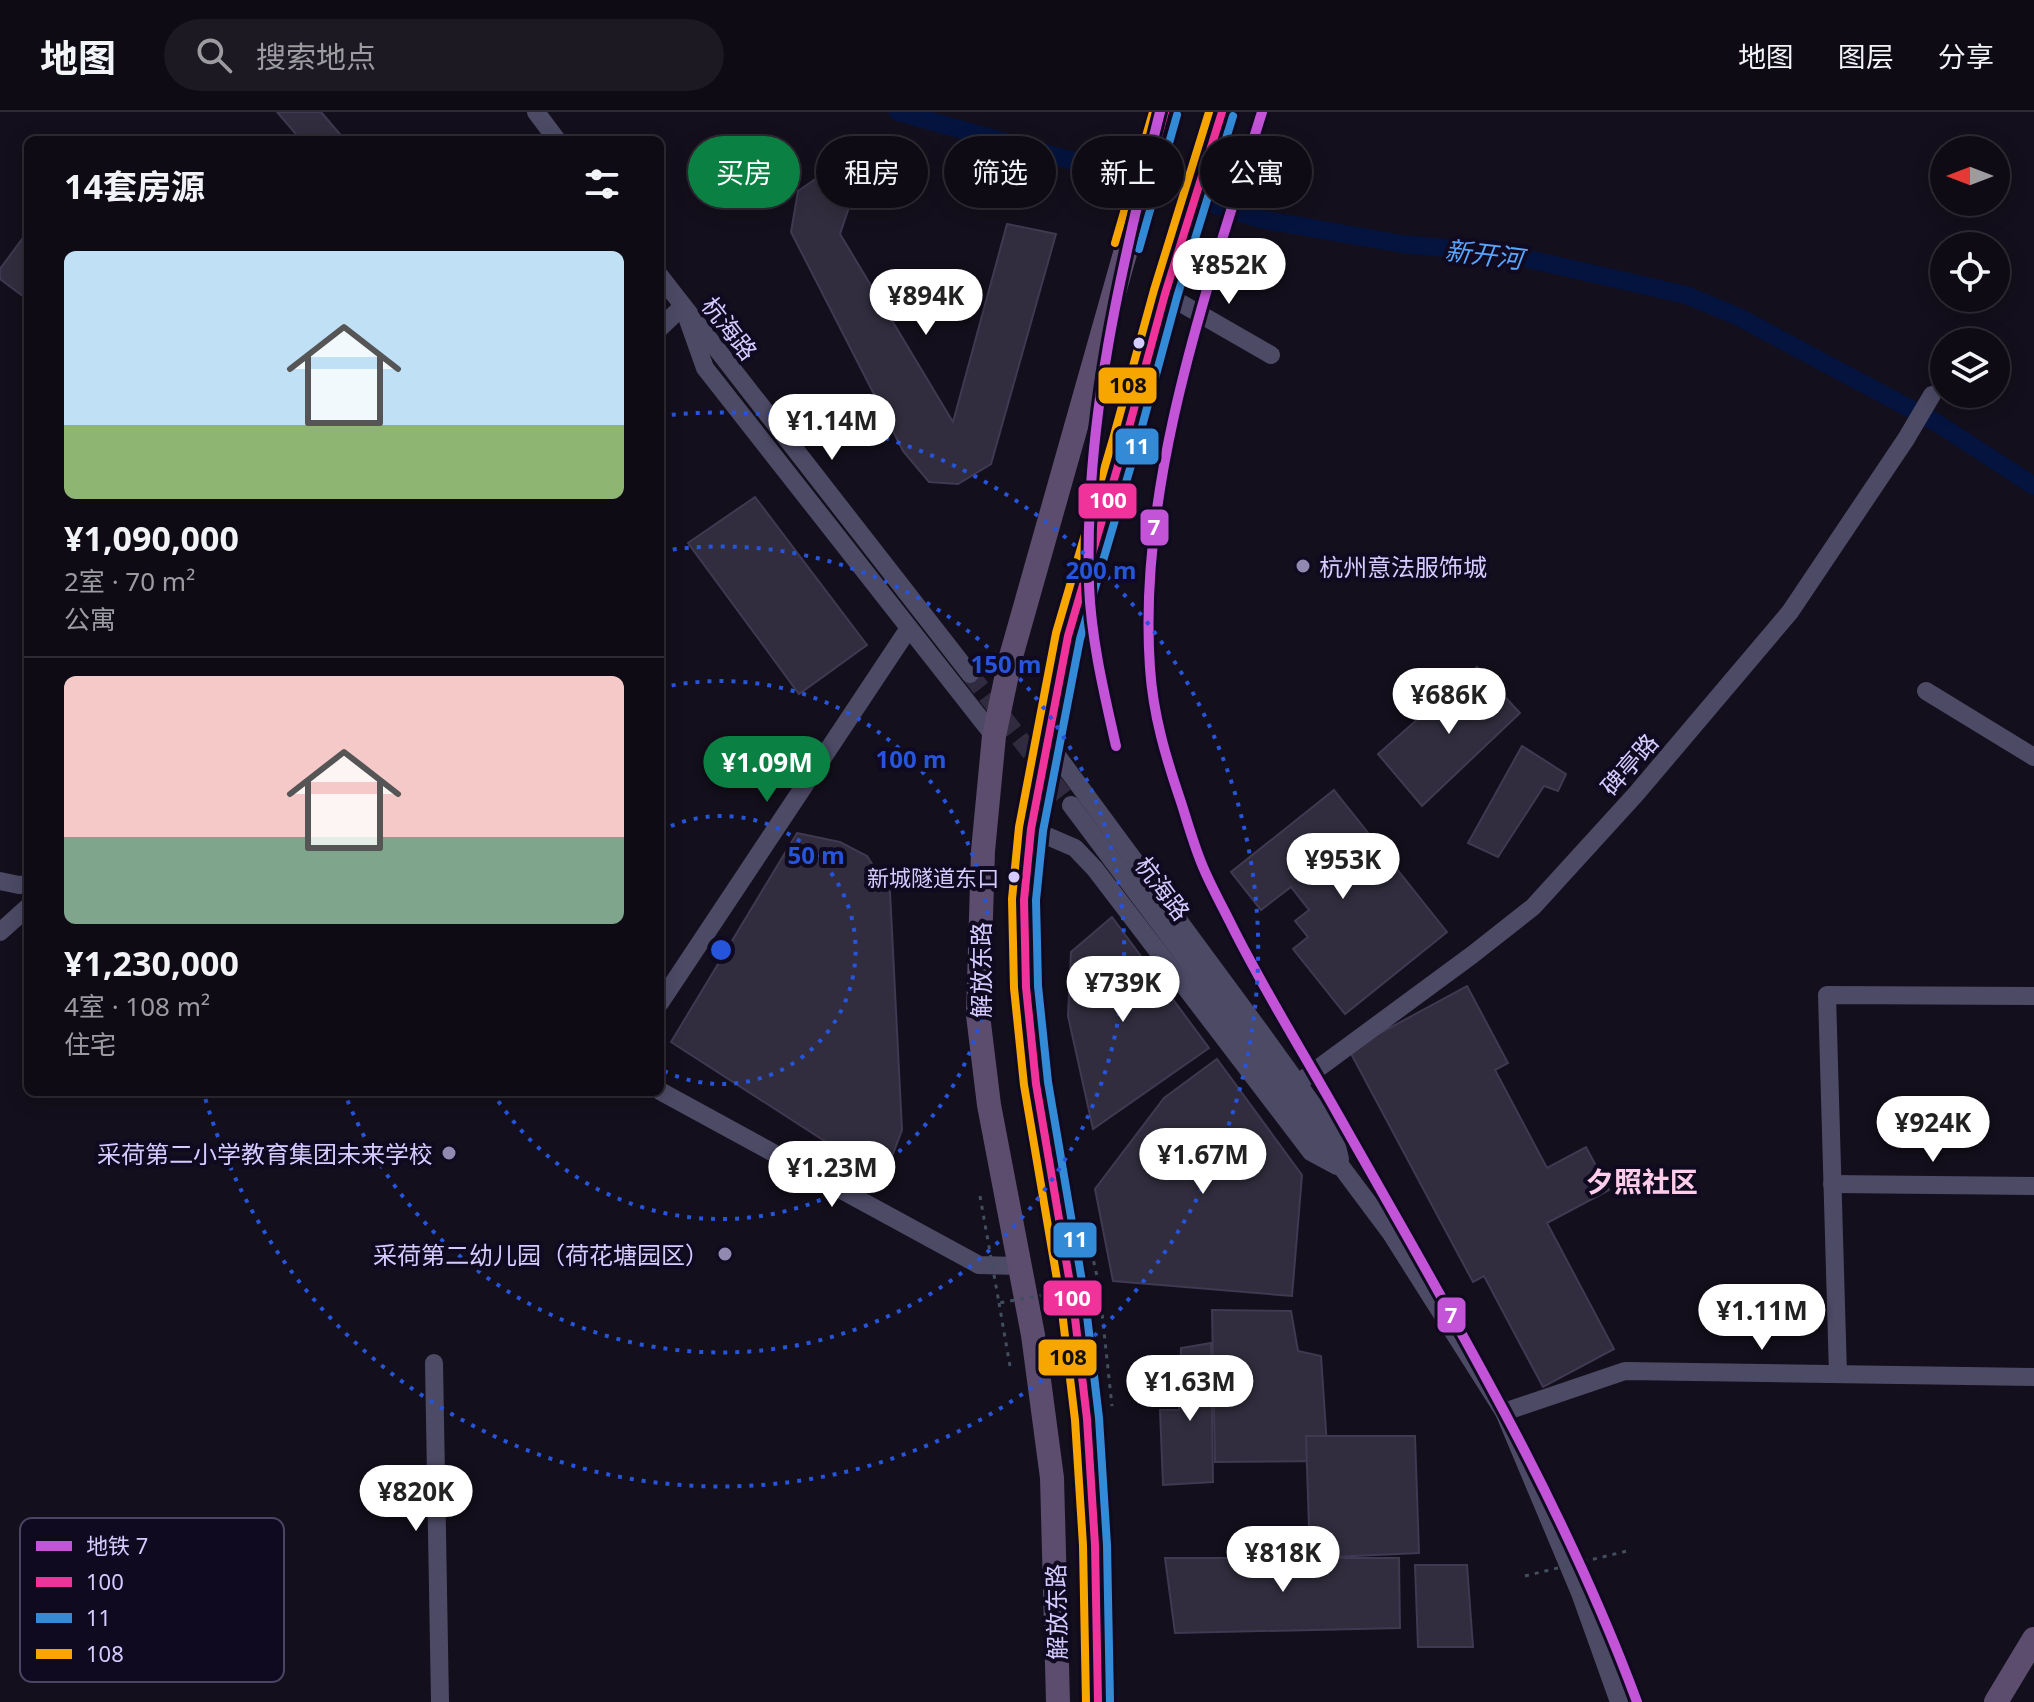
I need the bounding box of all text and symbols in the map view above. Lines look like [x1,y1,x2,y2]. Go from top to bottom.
search box [164,19,724,91]
text: 地图 [40,31,116,83]
icon: search [192,33,236,77]
text: 搜索地点 [256,36,376,77]
text: 地图 [1738,37,1794,75]
text: 图层 [1838,37,1894,75]
text: 分享 [1938,37,1994,75]
chip: 买房 [688,136,800,208]
chip: 租房 [816,136,928,208]
chip: 筛选 [944,136,1056,208]
chip: 新上 [1072,136,1184,208]
chip: 公寓 [1200,136,1312,208]
north arrow [1930,136,2010,216]
map controls [1930,136,2010,408]
icon: filters [580,162,624,206]
text: 14套房源 [64,163,205,209]
water label: 新开河 [1443,231,1530,277]
button: locate [1930,232,2010,312]
pin: ¥852K [1173,238,1285,306]
text: ¥852K [1191,246,1267,282]
pin: ¥894K [870,269,982,337]
text: ¥894K [888,277,964,313]
street label: 杭海路 [695,289,765,367]
icon: home [272,303,416,447]
button: layers [1930,328,2010,408]
unlabelled marker [1131,335,1147,351]
line badge: 108 [1097,366,1158,405]
text: 108 [1109,369,1147,399]
pin: ¥1.14M [767,394,897,462]
text: ¥1.14M [786,402,878,438]
line badge: 11 [1114,427,1160,466]
text: 11 [1124,430,1150,460]
line badge: 100 [1077,482,1138,520]
text: 100 [1089,484,1127,514]
line badge: 7 [1139,508,1170,547]
text: 7 [1148,511,1160,541]
text: ¥1,090,000 [64,515,239,561]
place label: 杭州意法服饰城 [1319,550,1487,583]
text: 200 m [1066,553,1136,586]
marker: 杭州意法服饰城 [1294,557,1312,575]
text: 2室 · 70 m² [64,563,195,599]
text: 公寓 [64,601,116,637]
text: 150 m [971,647,1041,680]
pin: ¥686K [1393,668,1505,736]
text: ¥686K [1411,676,1487,712]
street label: 碑亭路 [1593,726,1665,802]
icon: home [272,728,416,872]
pin: ¥1.09M [702,736,832,804]
text: 100 m [876,742,946,775]
text: ¥1.09M [721,744,813,780]
pin: ¥953K [1287,833,1399,901]
text: 50 m [787,838,845,871]
text: ¥953K [1305,841,1381,877]
street label: 杭海路 [1128,849,1198,927]
place label: 新城隧道东口 [867,862,999,892]
marker: 新城隧道东口 [1006,869,1022,885]
street label: 解放东路 [964,922,997,1018]
centre of rings [707,936,735,964]
text: ¥1,230,000 [64,940,239,986]
pin: ¥739K [1067,956,1179,1024]
text: ¥739K [1085,964,1161,1000]
text: 4室 · 108 m² [64,988,210,1024]
text: 住宅 [64,1026,116,1062]
pin: ¥924K [1877,1096,1989,1164]
text: ¥924K [1895,1104,1971,1140]
pin: ¥1.67M [1138,1128,1268,1196]
text: ¥1.67M [1157,1136,1249,1172]
place label: 采荷第二小学教育集团未来学校 [97,1137,433,1170]
pin: ¥1.23M [767,1141,897,1209]
marker: 采荷第二小学教育集团未来学校 [440,1144,458,1162]
text: ¥1.23M [786,1149,878,1185]
district label: 夕照社区 [1586,1162,1698,1200]
line badge: 11 [1052,1221,1098,1259]
text: 11 [1062,1223,1088,1253]
place label: 采荷第二幼儿园（荷花塘园区） [373,1238,709,1271]
marker: 采荷第二幼儿园（荷花塘园区） [716,1245,734,1263]
line badge: 100 [1042,1279,1103,1317]
text: 100 [1053,1282,1091,1312]
pin: ¥1.11M [1697,1284,1827,1352]
text: ¥1.11M [1716,1292,1808,1328]
line badge: 7 [1436,1296,1467,1334]
text: 7 [1445,1299,1457,1329]
line badge: 108 [1037,1338,1098,1377]
text: 108 [1049,1341,1087,1371]
pin: ¥1.63M [1125,1355,1255,1423]
text: ¥1.63M [1144,1363,1236,1399]
pin: ¥820K [360,1465,472,1533]
text: ¥820K [378,1473,454,1509]
legend [20,1518,284,1682]
pin: ¥818K [1227,1526,1339,1594]
text: 地铁 7 [86,1530,148,1560]
text: ¥818K [1245,1534,1321,1570]
street label: 解放东路 [1039,1564,1073,1660]
text: 100 [86,1566,124,1596]
text: 11 [86,1602,111,1632]
text: 108 [86,1638,124,1668]

